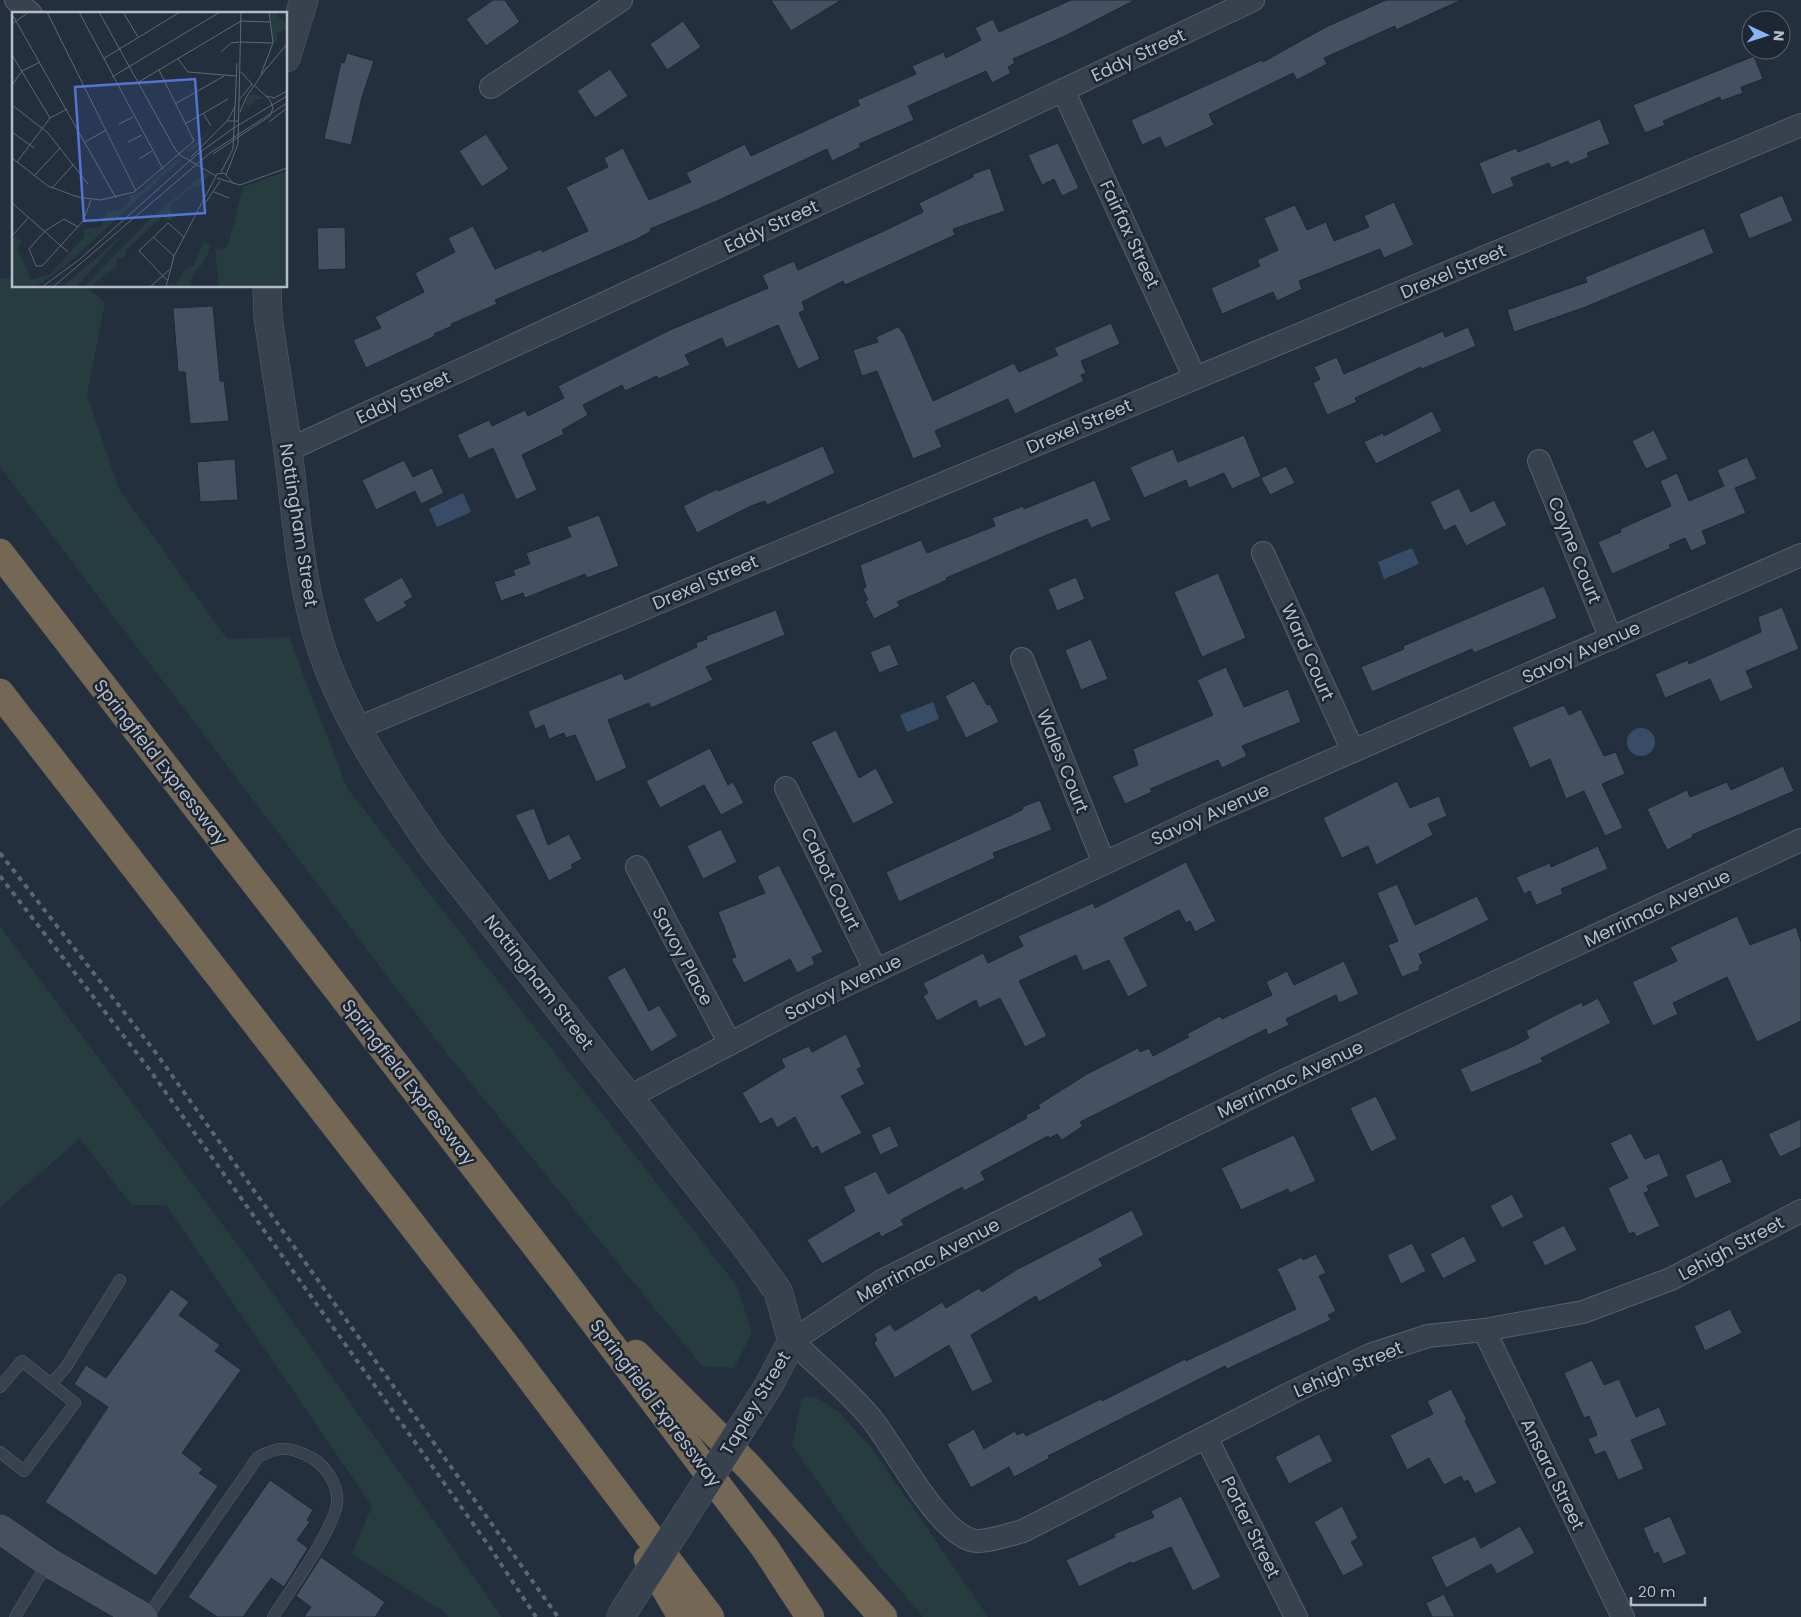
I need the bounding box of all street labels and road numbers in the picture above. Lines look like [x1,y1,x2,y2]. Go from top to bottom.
street label: Eddy Street [1087,22,1189,88]
street label: Fairfax Street [1094,176,1166,292]
street label: Eddy Street [720,193,822,259]
street label: Drexel Street [1396,238,1510,304]
street label: Eddy Street [352,364,454,430]
street label: Drexel Street [1022,393,1136,459]
street label: Nottingham Street [274,441,324,609]
street label: Coyne Court [1542,493,1608,607]
street label: Drexel Street [648,549,762,615]
street label: Ward Court [1276,600,1340,704]
street label: Savoy Avenue [1518,615,1644,689]
street label: Springfield Expressway [88,674,234,850]
street label: Wales Court [1031,705,1095,817]
street label: Savoy Avenue [1147,777,1273,851]
street label: Cabot Court [795,823,867,935]
street label: Merrimac Avenue [1580,863,1734,953]
street label: Savoy Place [647,902,719,1010]
street label: Nottingham Street [478,909,600,1055]
street label: Savoy Avenue [780,948,906,1026]
street label: Springfield Expressway [336,994,482,1170]
street label: Merrimac Avenue [1213,1034,1367,1124]
street label: Lehigh Street [1674,1210,1788,1286]
street label: Merrimac Avenue [852,1212,1004,1308]
street label: Springfield Expressway [585,1314,727,1492]
street label: Lehigh Street [1290,1335,1406,1403]
street label: Tapley Street [714,1346,796,1460]
street label: Ansara Street [1515,1414,1591,1534]
street label: Porter Street [1216,1472,1286,1582]

